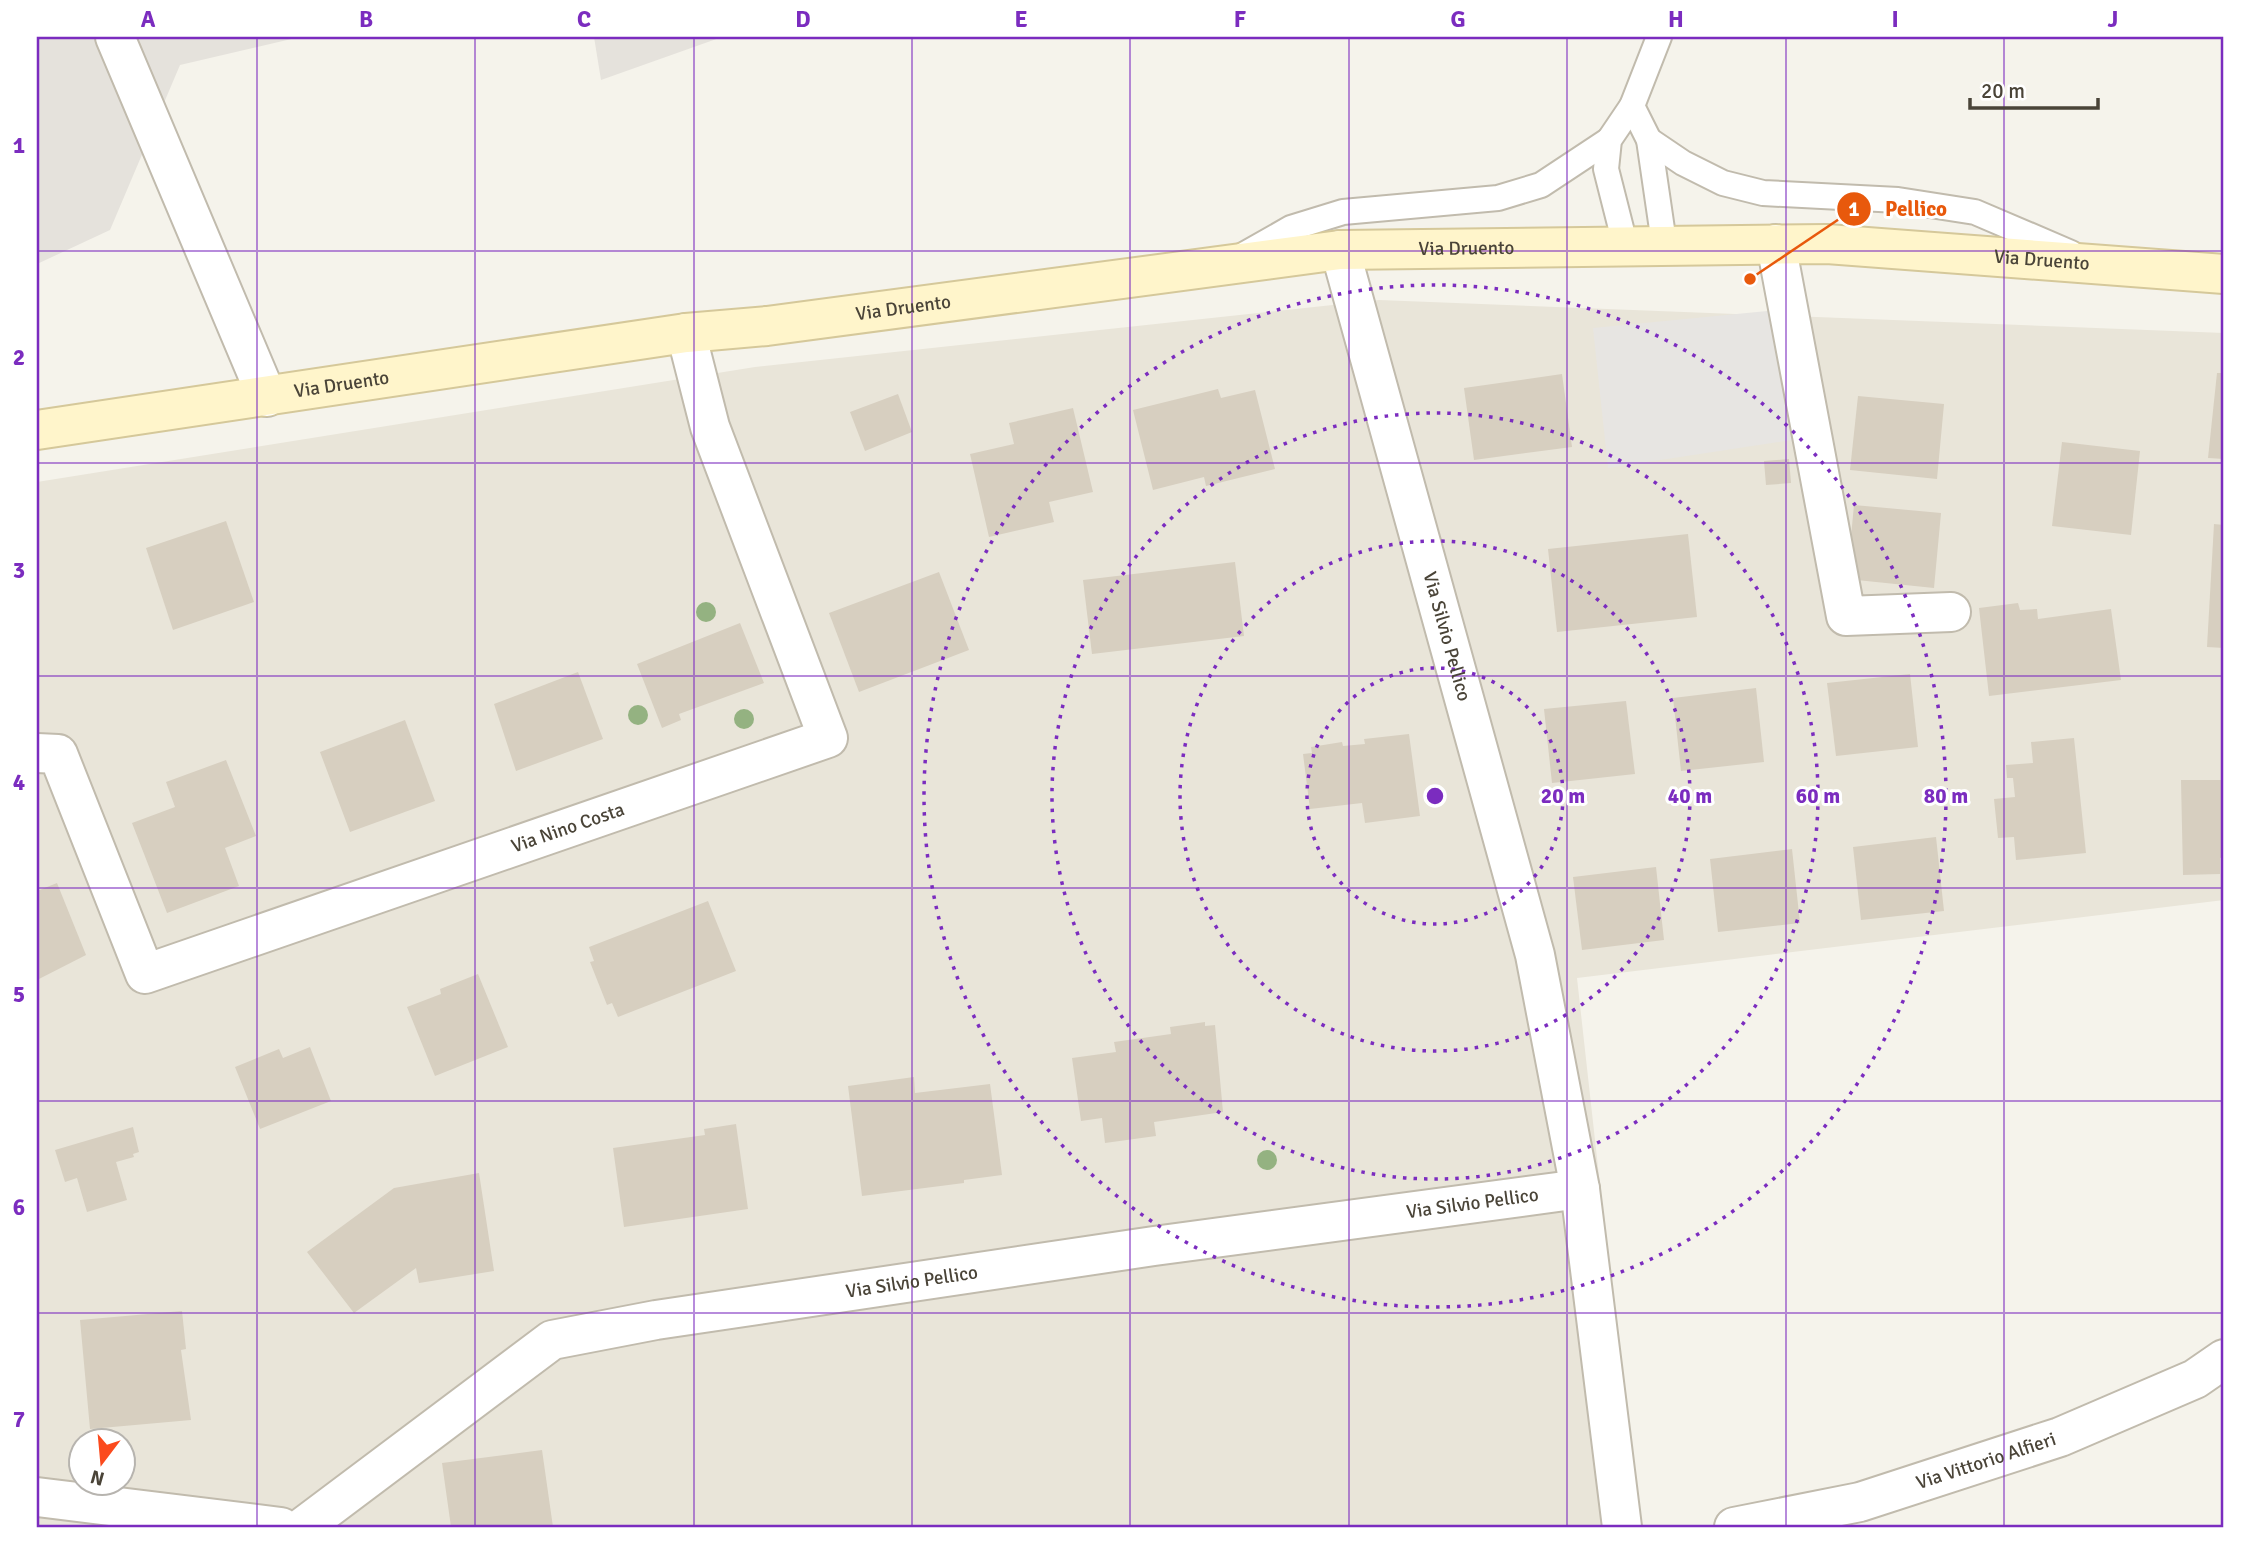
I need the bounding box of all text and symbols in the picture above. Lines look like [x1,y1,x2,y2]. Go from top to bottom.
text: A [141,5,156,34]
text: B [359,5,373,34]
text: C [577,5,591,34]
text: D [795,5,811,34]
text: E [1014,5,1028,34]
text: F [1234,5,1246,34]
text: G [1450,5,1466,34]
text: H [1668,5,1684,34]
text: I [1891,5,1899,34]
text: J [2108,5,2118,34]
scale bar [1970,66,2098,110]
text: 20 m [1981,78,2025,104]
text: 1 [13,131,25,160]
callout: Pellico [1836,188,1961,230]
text: 1 [1848,196,1860,222]
text: Pellico [1885,196,1947,222]
street label: Via Druento [1418,236,1515,261]
street label: Via Druento [1993,245,2091,276]
street label: Via Druento [854,290,952,326]
text: 2 [13,343,25,372]
street label: Via Druento [292,366,391,403]
text: 3 [13,556,25,585]
street label: Via Silvio Pellico [1418,569,1476,704]
text: 4 [13,768,25,797]
text: 20 m [1541,783,1585,809]
text: 40 m [1668,783,1712,809]
text: 60 m [1796,783,1840,809]
text: 80 m [1924,783,1968,809]
centre of rings [1423,784,1447,808]
street label: Via Nino Costa [508,797,628,859]
text: 5 [13,980,25,1009]
street label: Via Silvio Pellico [1405,1183,1540,1224]
text: 6 [13,1193,25,1222]
street label: Via Silvio Pellico [844,1260,980,1304]
text: 7 [13,1405,25,1434]
street label: Via Vittorio Alfieri [1913,1427,2059,1495]
north arrow [66,1428,136,1498]
text: N [88,1464,107,1491]

